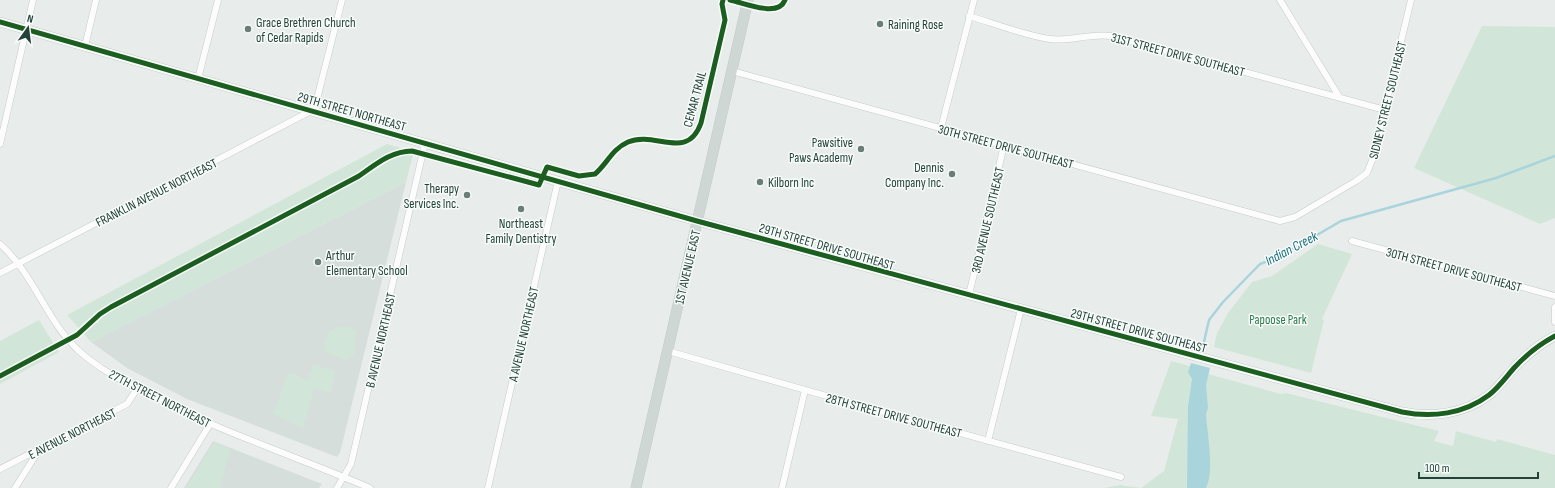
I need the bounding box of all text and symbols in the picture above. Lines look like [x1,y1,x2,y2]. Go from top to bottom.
north arrow [8,8,48,48]
text: N [26,12,35,26]
place label: Grace Brethren Church of Cedar Rapids [256,15,355,46]
place label: Raining Rose [888,17,943,33]
marker: Raining Rose [875,19,885,29]
marker: Grace Brethren Church of Cedar Rapids [243,24,253,34]
street label: 31ST STREET DRIVE SOUTHEAST [1109,29,1246,81]
street label: SIDNEY STREET SOUTHEAST [1366,40,1410,161]
street label: CEMAR TRAIL [680,69,710,129]
street label: 29TH STREET NORTHEAST [296,89,408,135]
street label: 30TH STREET DRIVE SOUTHEAST [936,121,1075,173]
place label: Pawsitive Paws Academy [789,135,853,166]
marker: Pawsitive Paws Academy [856,144,866,154]
street label: FRANKLIN AVENUE NORTHEAST [93,155,220,231]
place label: Dennis Company Inc. [885,160,944,191]
street label: 3RD AVENUE SOUTHEAST [968,165,1008,275]
marker: Dennis Company Inc. [947,169,957,179]
place label: Kilborn Inc [768,175,814,191]
marker: Kilborn Inc [755,177,765,187]
place label: Therapy Services Inc. [404,181,459,212]
marker: Therapy Services Inc. [462,190,472,200]
marker: Northeast Family Dentistry [516,204,526,214]
place label: Northeast Family Dentistry [485,216,557,247]
street label: 29TH STREET DRIVE SOUTHEAST [757,220,896,274]
water label: Indian Creek [1262,227,1321,269]
street label: 1ST AVENUE EAST [672,228,704,306]
street label: 30TH STREET DRIVE SOUTHEAST [1384,244,1523,296]
place label: Arthur Elementary School [325,248,408,279]
marker: Arthur Elementary School [313,257,323,267]
street label: A AVENUE NORTHEAST [505,285,543,384]
street label: B AVENUE NORTHEAST [362,291,400,389]
street label: 29TH STREET DRIVE SOUTHEAST [1069,305,1208,357]
park label: Papoose Park [1249,312,1307,328]
street label: 27TH STREET NORTHEAST [106,366,213,431]
street label: 28TH STREET DRIVE SOUTHEAST [824,390,963,442]
street label: E AVENUE NORTHEAST [26,405,119,463]
scale bar [1419,454,1538,480]
text: 100 m [1425,461,1450,476]

